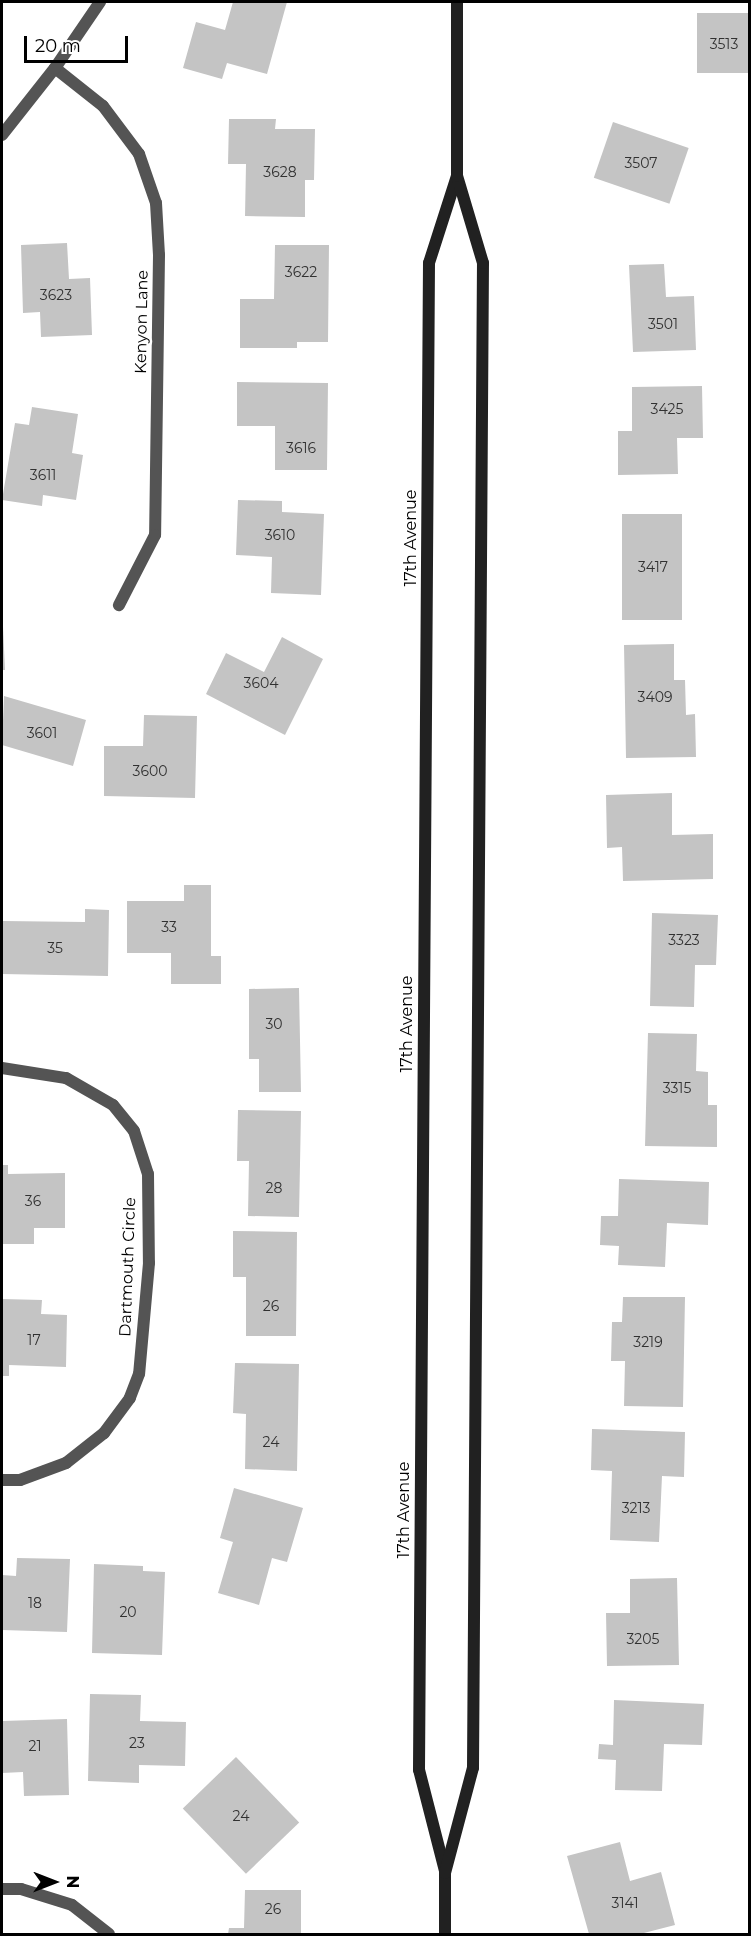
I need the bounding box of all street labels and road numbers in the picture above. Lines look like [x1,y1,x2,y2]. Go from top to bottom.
street label: Kenyon Lane [131,270,153,374]
street label: 17th Avenue [401,490,421,586]
street label: 17th Avenue [397,976,417,1072]
street label: Dartmouth Circle [116,1197,140,1337]
street label: 17th Avenue [394,1462,414,1558]

